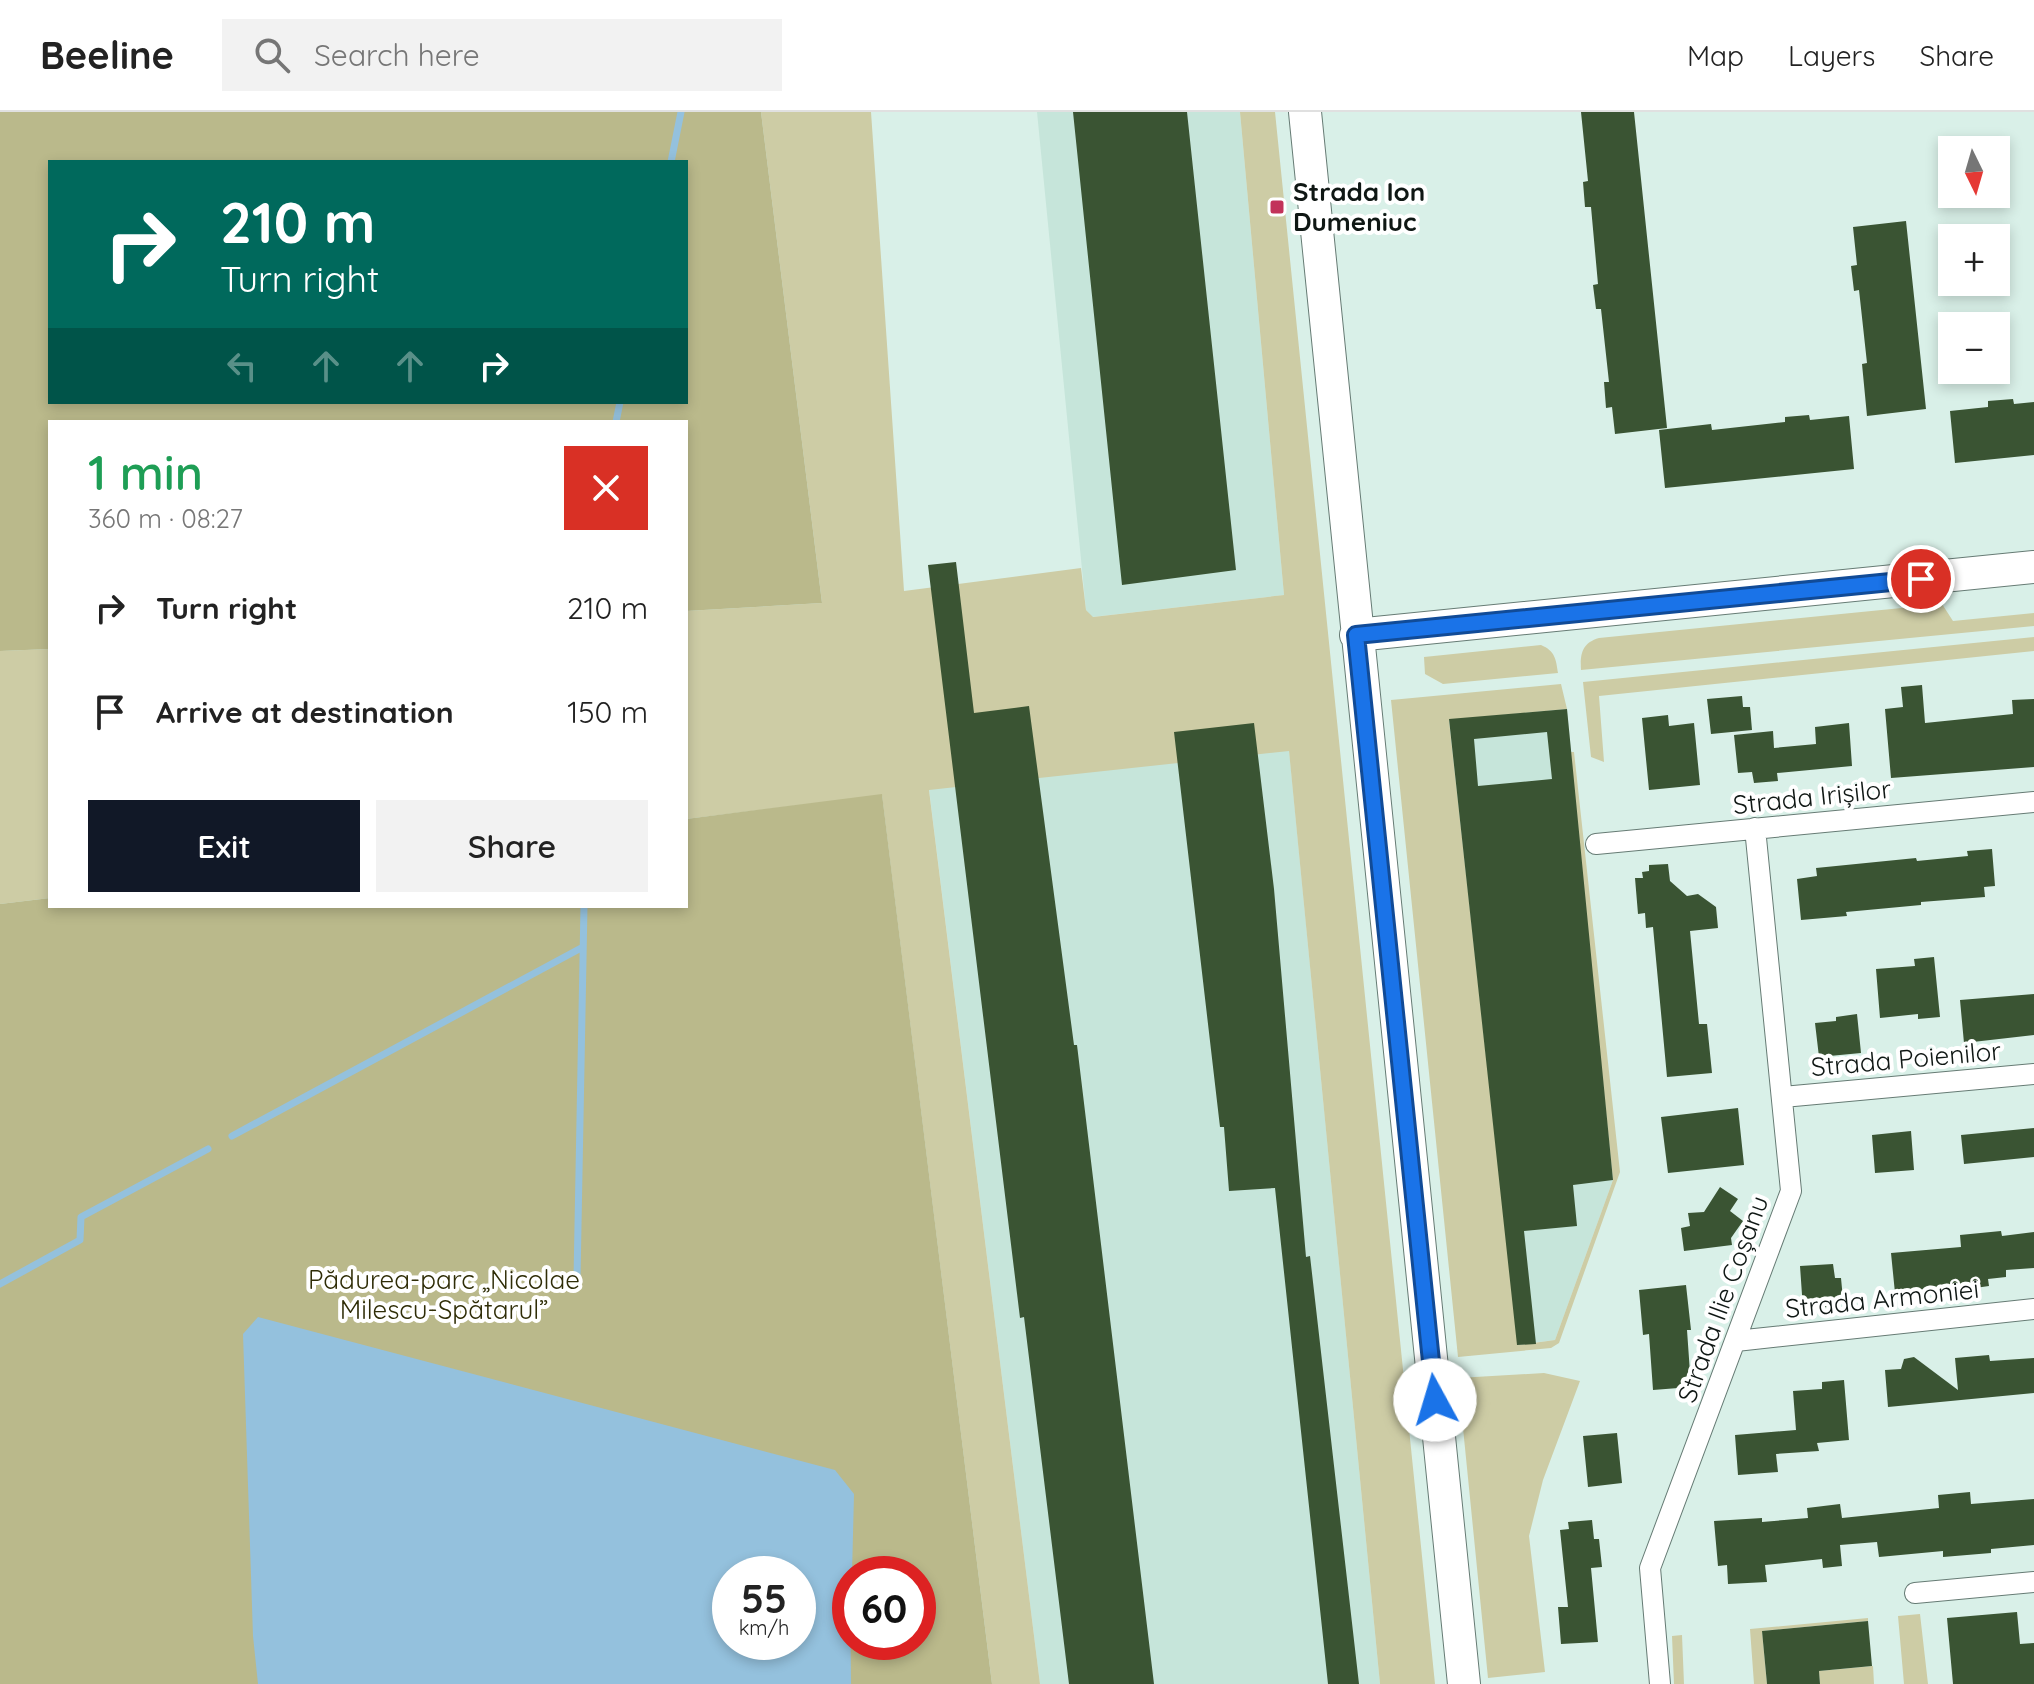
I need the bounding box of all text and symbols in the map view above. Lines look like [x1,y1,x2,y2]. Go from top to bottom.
search box [222,19,782,91]
text: Beeline [40,31,174,79]
icon: search [250,33,294,77]
text: Search here [314,36,480,74]
text: Map [1687,38,1744,73]
text: Layers [1788,38,1875,73]
text: Share [1919,38,1994,73]
north arrow [1938,136,2010,208]
map controls [1938,136,2010,384]
place label: Strada Ion Dumeniuc [1293,175,1425,238]
text: 210 m [220,187,375,257]
icon: right [88,192,192,296]
marker: Strada Ion Dumeniuc [1268,198,1286,216]
button: + [1938,224,2010,296]
text: Turn right [220,256,379,301]
button: − [1938,312,2010,384]
icon: left [220,344,264,388]
icon: ahead [304,344,348,388]
icon: ahead [388,344,432,388]
icon: right [472,344,516,388]
text: 1 min [88,442,203,502]
button: close [564,446,648,530]
text: 360 m · 08:27 [88,502,243,535]
pin [1887,545,1955,613]
icon: arrive [1899,557,1943,601]
icon: right [88,586,132,630]
text: Turn right [156,589,297,627]
text: 210 m [567,589,648,627]
icon: arrive [88,690,132,734]
text: Arrive at destination [156,693,454,731]
text: 150 m [567,693,648,731]
street label: Strada Irișilor [1731,772,1893,821]
button: Exit [88,800,360,892]
button: Share [376,800,648,892]
street label: Strada Poienilor [1810,1034,2002,1083]
street label: Strada Ilie Coșanu [1670,1191,1775,1407]
park label: Pădurea-parc „Nicolae Milescu-Spătarul” [308,1263,580,1326]
street label: Strada Armoniei [1783,1272,1980,1325]
position arrow [1393,1358,1477,1442]
speed limit sign: 60 [832,1556,936,1660]
text: 55 [741,1573,787,1623]
text: km/h [739,1615,789,1640]

